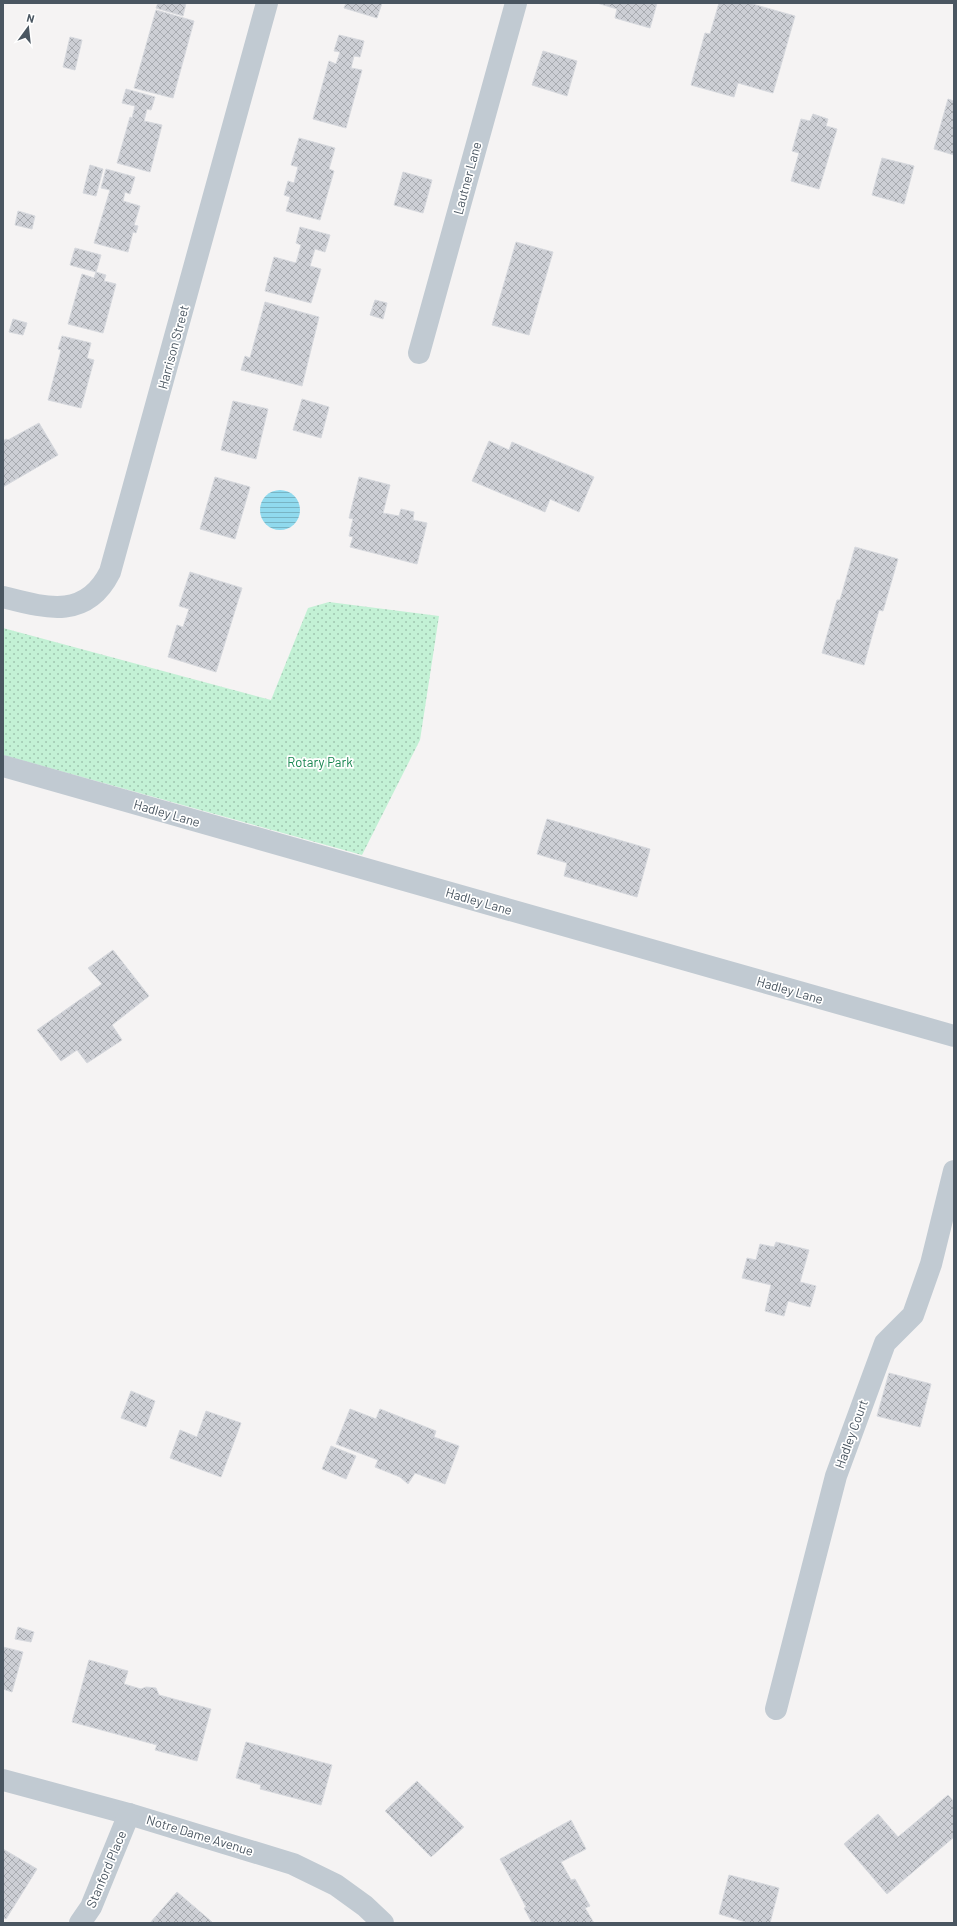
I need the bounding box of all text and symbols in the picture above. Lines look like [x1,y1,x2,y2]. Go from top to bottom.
north arrow [8,8,48,48]
text: N [25,11,36,25]
street label: Lautner Lane [450,140,484,216]
street label: Harrison Street [154,303,192,391]
park label: Rotary Park [287,754,353,770]
street label: Hadley Lane [132,796,202,830]
street label: Hadley Lane [444,884,514,918]
street label: Hadley Lane [755,973,825,1007]
street label: Hadley Court [831,1397,871,1471]
street label: Notre Dame Avenue [145,1811,255,1859]
street label: Stanford Place [83,1828,129,1910]

